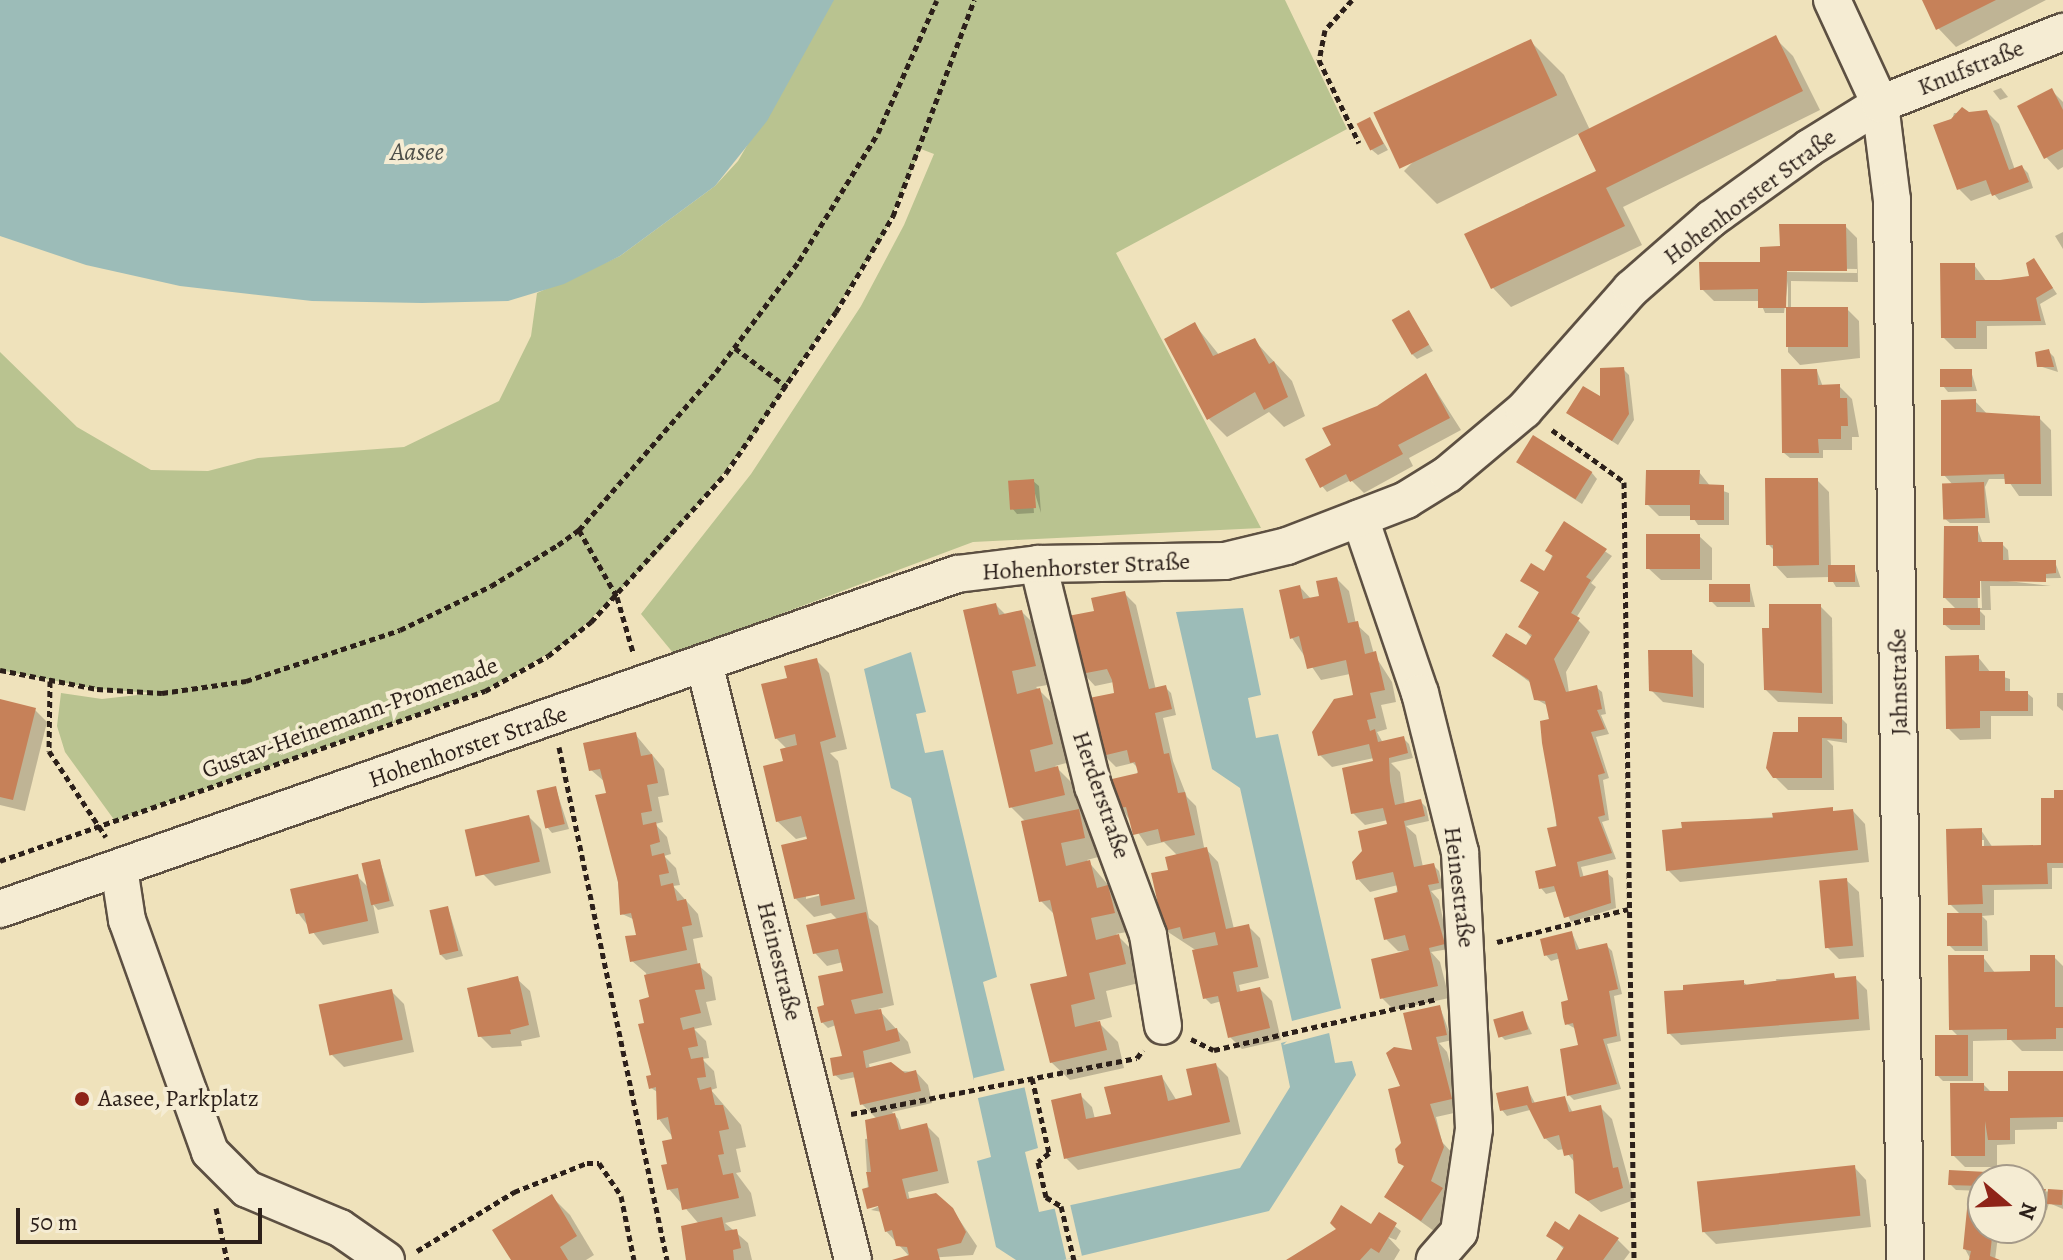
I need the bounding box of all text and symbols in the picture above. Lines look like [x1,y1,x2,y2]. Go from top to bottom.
street label: Knufstraße [1914,34,2028,102]
street label: Hohenhorster Straße [1658,123,1842,271]
water label: Aasee [390,136,444,168]
street label: Hohenhorster Straße [981,547,1191,587]
street label: Jahnstraße [1884,628,1914,736]
street label: Gustav-Heinemann-Promenade [198,651,502,785]
street label: Hohenhorster Straße [365,699,571,795]
street label: Herderstraße [1066,728,1136,862]
street label: Heinestraße [1437,825,1481,949]
street label: Heinestraße [750,898,808,1024]
place label: Aasee, Parkplatz [98,1085,259,1113]
marker: Aasee, Parkplatz [73,1090,91,1108]
north arrow [1967,1164,2047,1244]
scale bar [20,1192,266,1242]
text: N [2011,1199,2045,1224]
text: 50 m [30,1206,78,1238]

